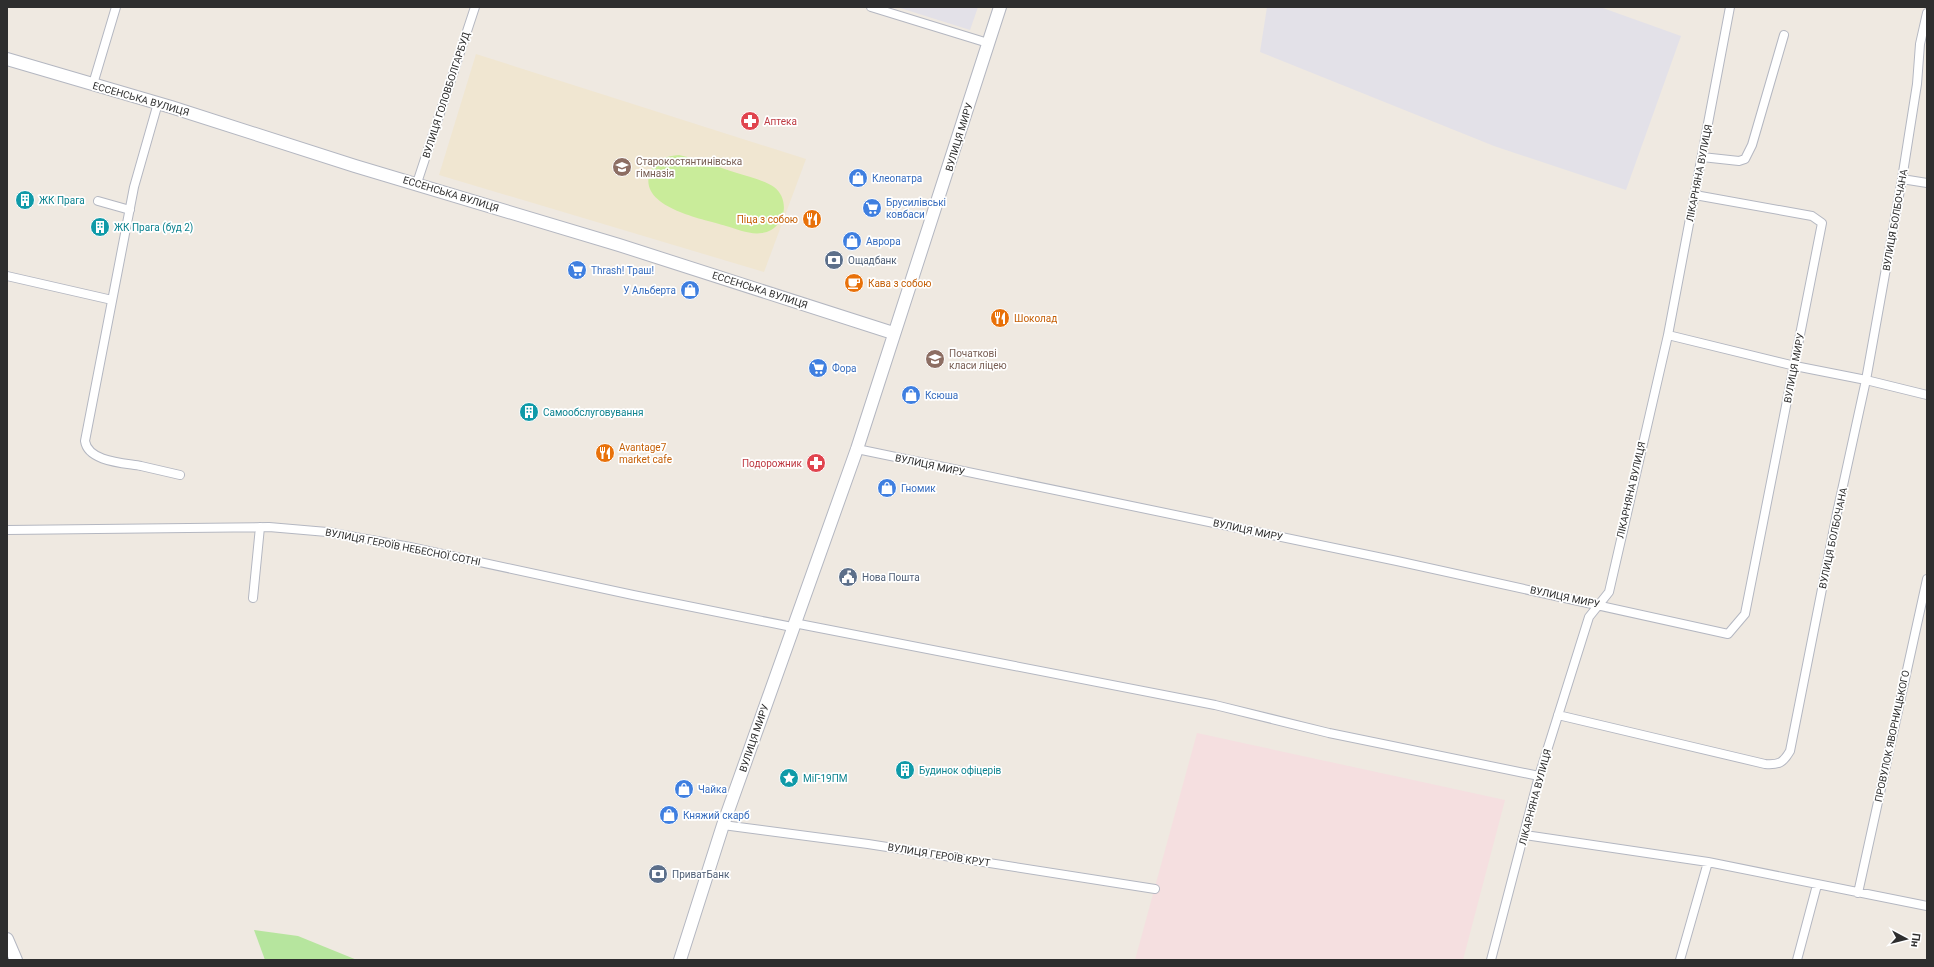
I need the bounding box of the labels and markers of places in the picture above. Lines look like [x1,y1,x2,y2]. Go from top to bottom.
pharmacy icon: Аптека [739,110,761,132]
place label: Аптека [764,116,797,127]
school or university icon: Старокостянтинівська гімназія [611,156,633,178]
place label: Старокостянтинівська гімназія [636,156,742,179]
shop icon: Клеопатра [847,167,869,189]
place label: Клеопатра [872,173,922,184]
building icon: ЖК Прага [14,189,36,211]
place label: ЖК Прага [39,195,85,206]
supermarket icon: Брусилівські ковбаси [861,197,883,219]
place label: Брусилівські ковбаси [886,197,946,220]
restaurant icon: Піца з собою [801,208,823,230]
place label: Піца з собою [737,214,798,225]
building icon: ЖК Прага (буд 2) [89,216,111,238]
place label: ЖК Прага (буд 2) [114,222,193,234]
shop icon: Аврора [841,230,863,252]
place label: Аврора [866,236,901,247]
bank icon: Ощадбанк [823,249,845,271]
place label: Ощадбанк [848,255,897,266]
supermarket icon: Thrash! Траш! [566,259,588,281]
place label: Thrash! Траш! [591,265,654,276]
cafe icon: Кава з собою [843,272,865,294]
place label: Кава з собою [868,278,931,289]
shop icon: У Альберта [679,279,701,301]
place label: У Альберта [623,285,676,296]
restaurant icon: Шоколад [989,307,1011,329]
place label: Шоколад [1014,313,1057,324]
school or university icon: Початкові класи ліцею [924,348,946,370]
place label: Початкові класи ліцею [949,348,1007,371]
supermarket icon: Фора [807,357,829,379]
place label: Фора [832,362,856,374]
shop icon: Ксюша [900,384,922,406]
place label: Ксюша [925,390,958,401]
building icon: Самообслуговування [518,401,540,423]
place label: Самообслуговування [543,407,643,418]
restaurant icon: Avantage7 market cafe [594,442,616,464]
place label: Avantage7 market cafe [619,442,672,465]
pharmacy icon: Подорожник [805,452,827,474]
place label: Подорожник [742,458,803,469]
shop icon: Гномик [876,477,898,499]
place label: Гномик [901,483,936,494]
public building icon: Нова Пошта [837,566,859,588]
place label: Нова Пошта [862,572,920,583]
building icon: Будинок офіцерів [894,759,916,781]
place label: Будинок офіцерів [919,765,1002,776]
place icon: МіГ-19ПМ [778,767,800,789]
place label: МіГ-19ПМ [803,773,848,784]
shop icon: Чайка [673,778,695,800]
place label: Чайка [698,784,727,795]
shop icon: Княжий скарб [658,804,680,826]
place label: Княжий скарб [683,810,750,821]
bank icon: ПриватБанк [647,863,669,885]
place label: ПриватБанк [672,869,730,880]

